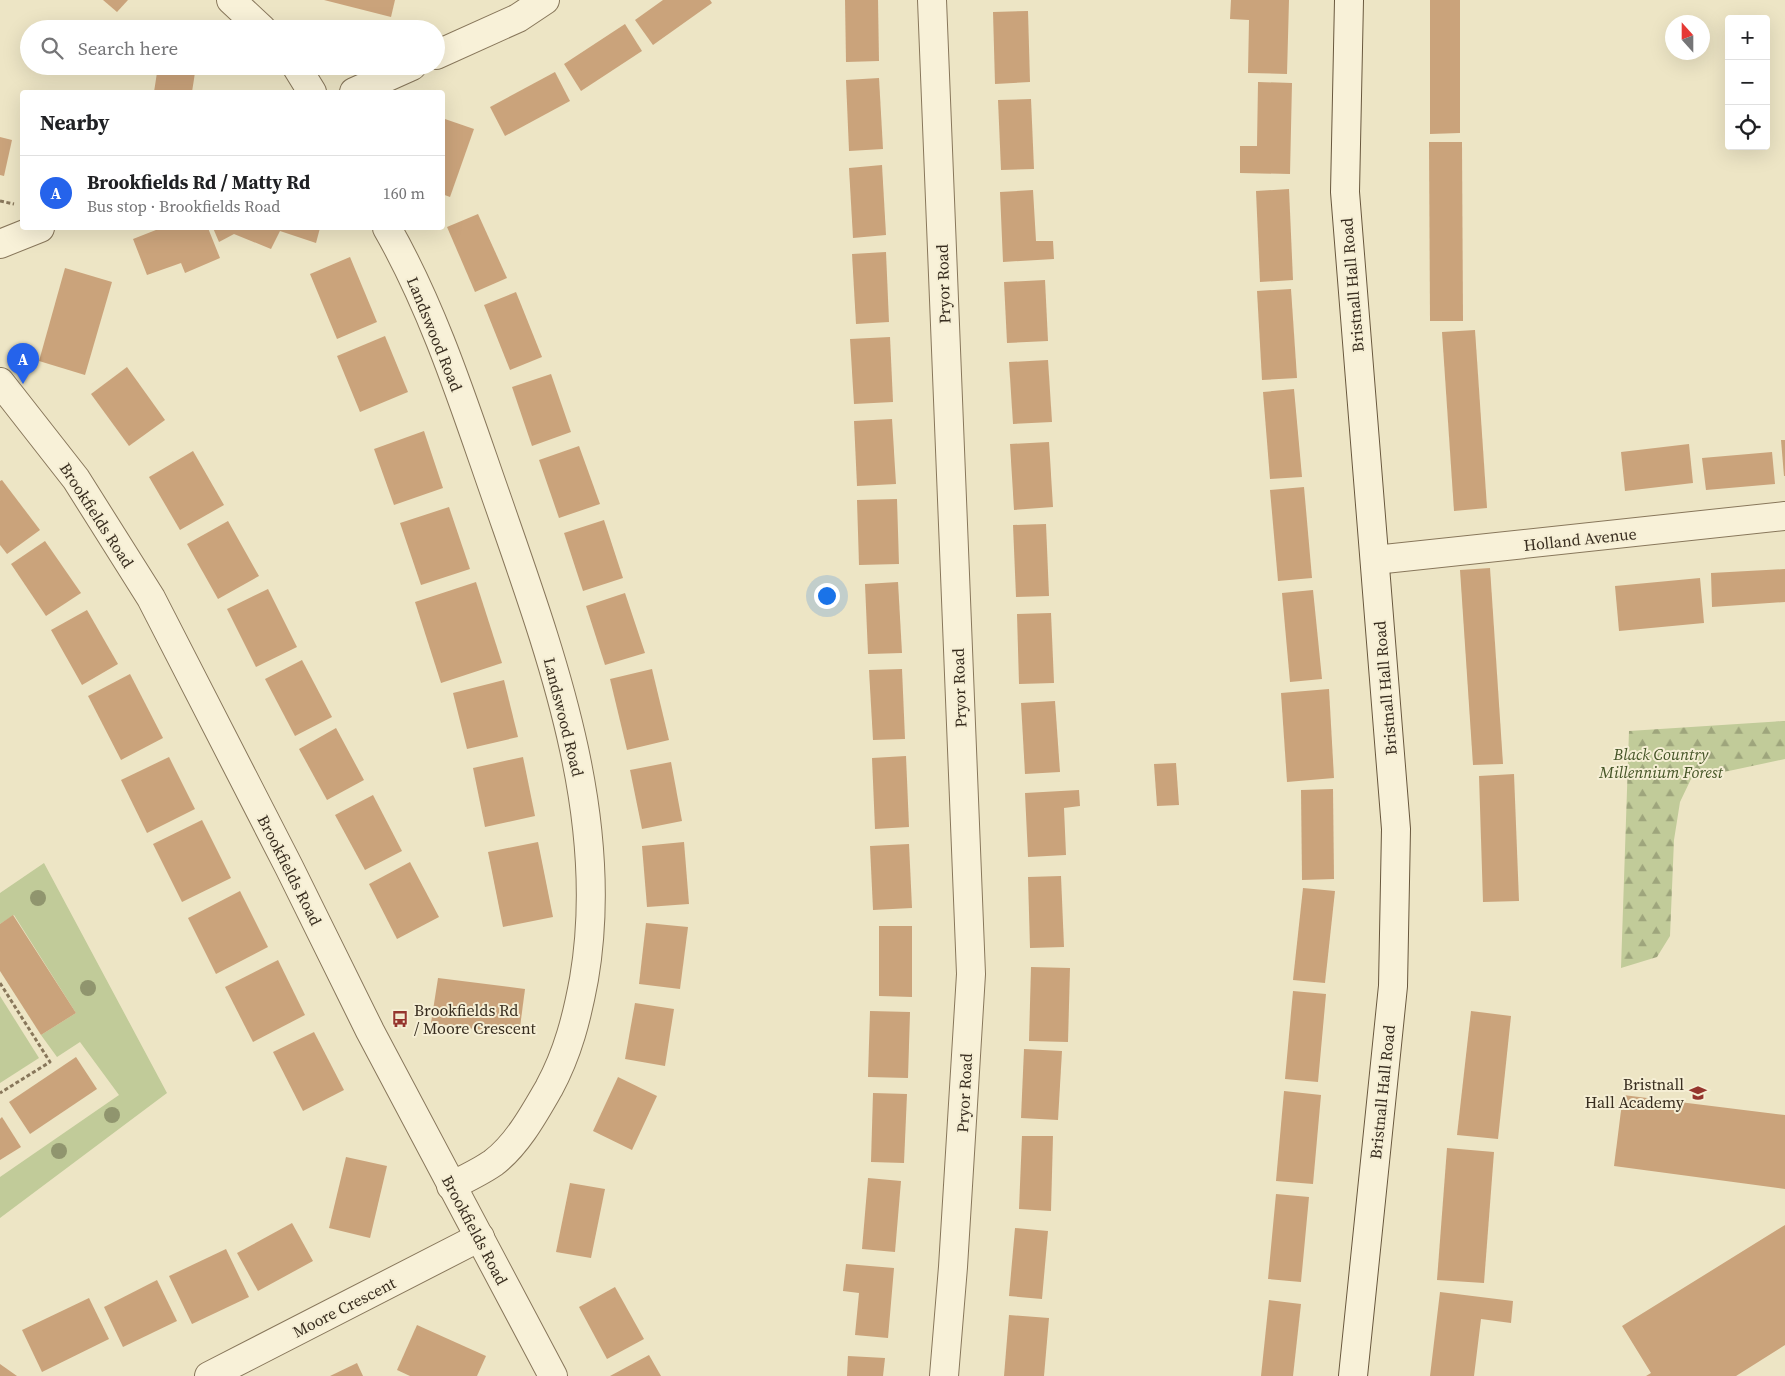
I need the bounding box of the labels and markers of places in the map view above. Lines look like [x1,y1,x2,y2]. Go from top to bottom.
pin: A [7,343,39,384]
place label: Brookfields Rd / Moore Crescent [414,999,537,1039]
bus stop icon: Brookfields Rd / Moore Crescent [390,1009,410,1029]
place label: Bristnall Hall Academy [1585,1073,1685,1113]
school or university icon: Bristnall Hall Academy [1688,1083,1708,1103]

